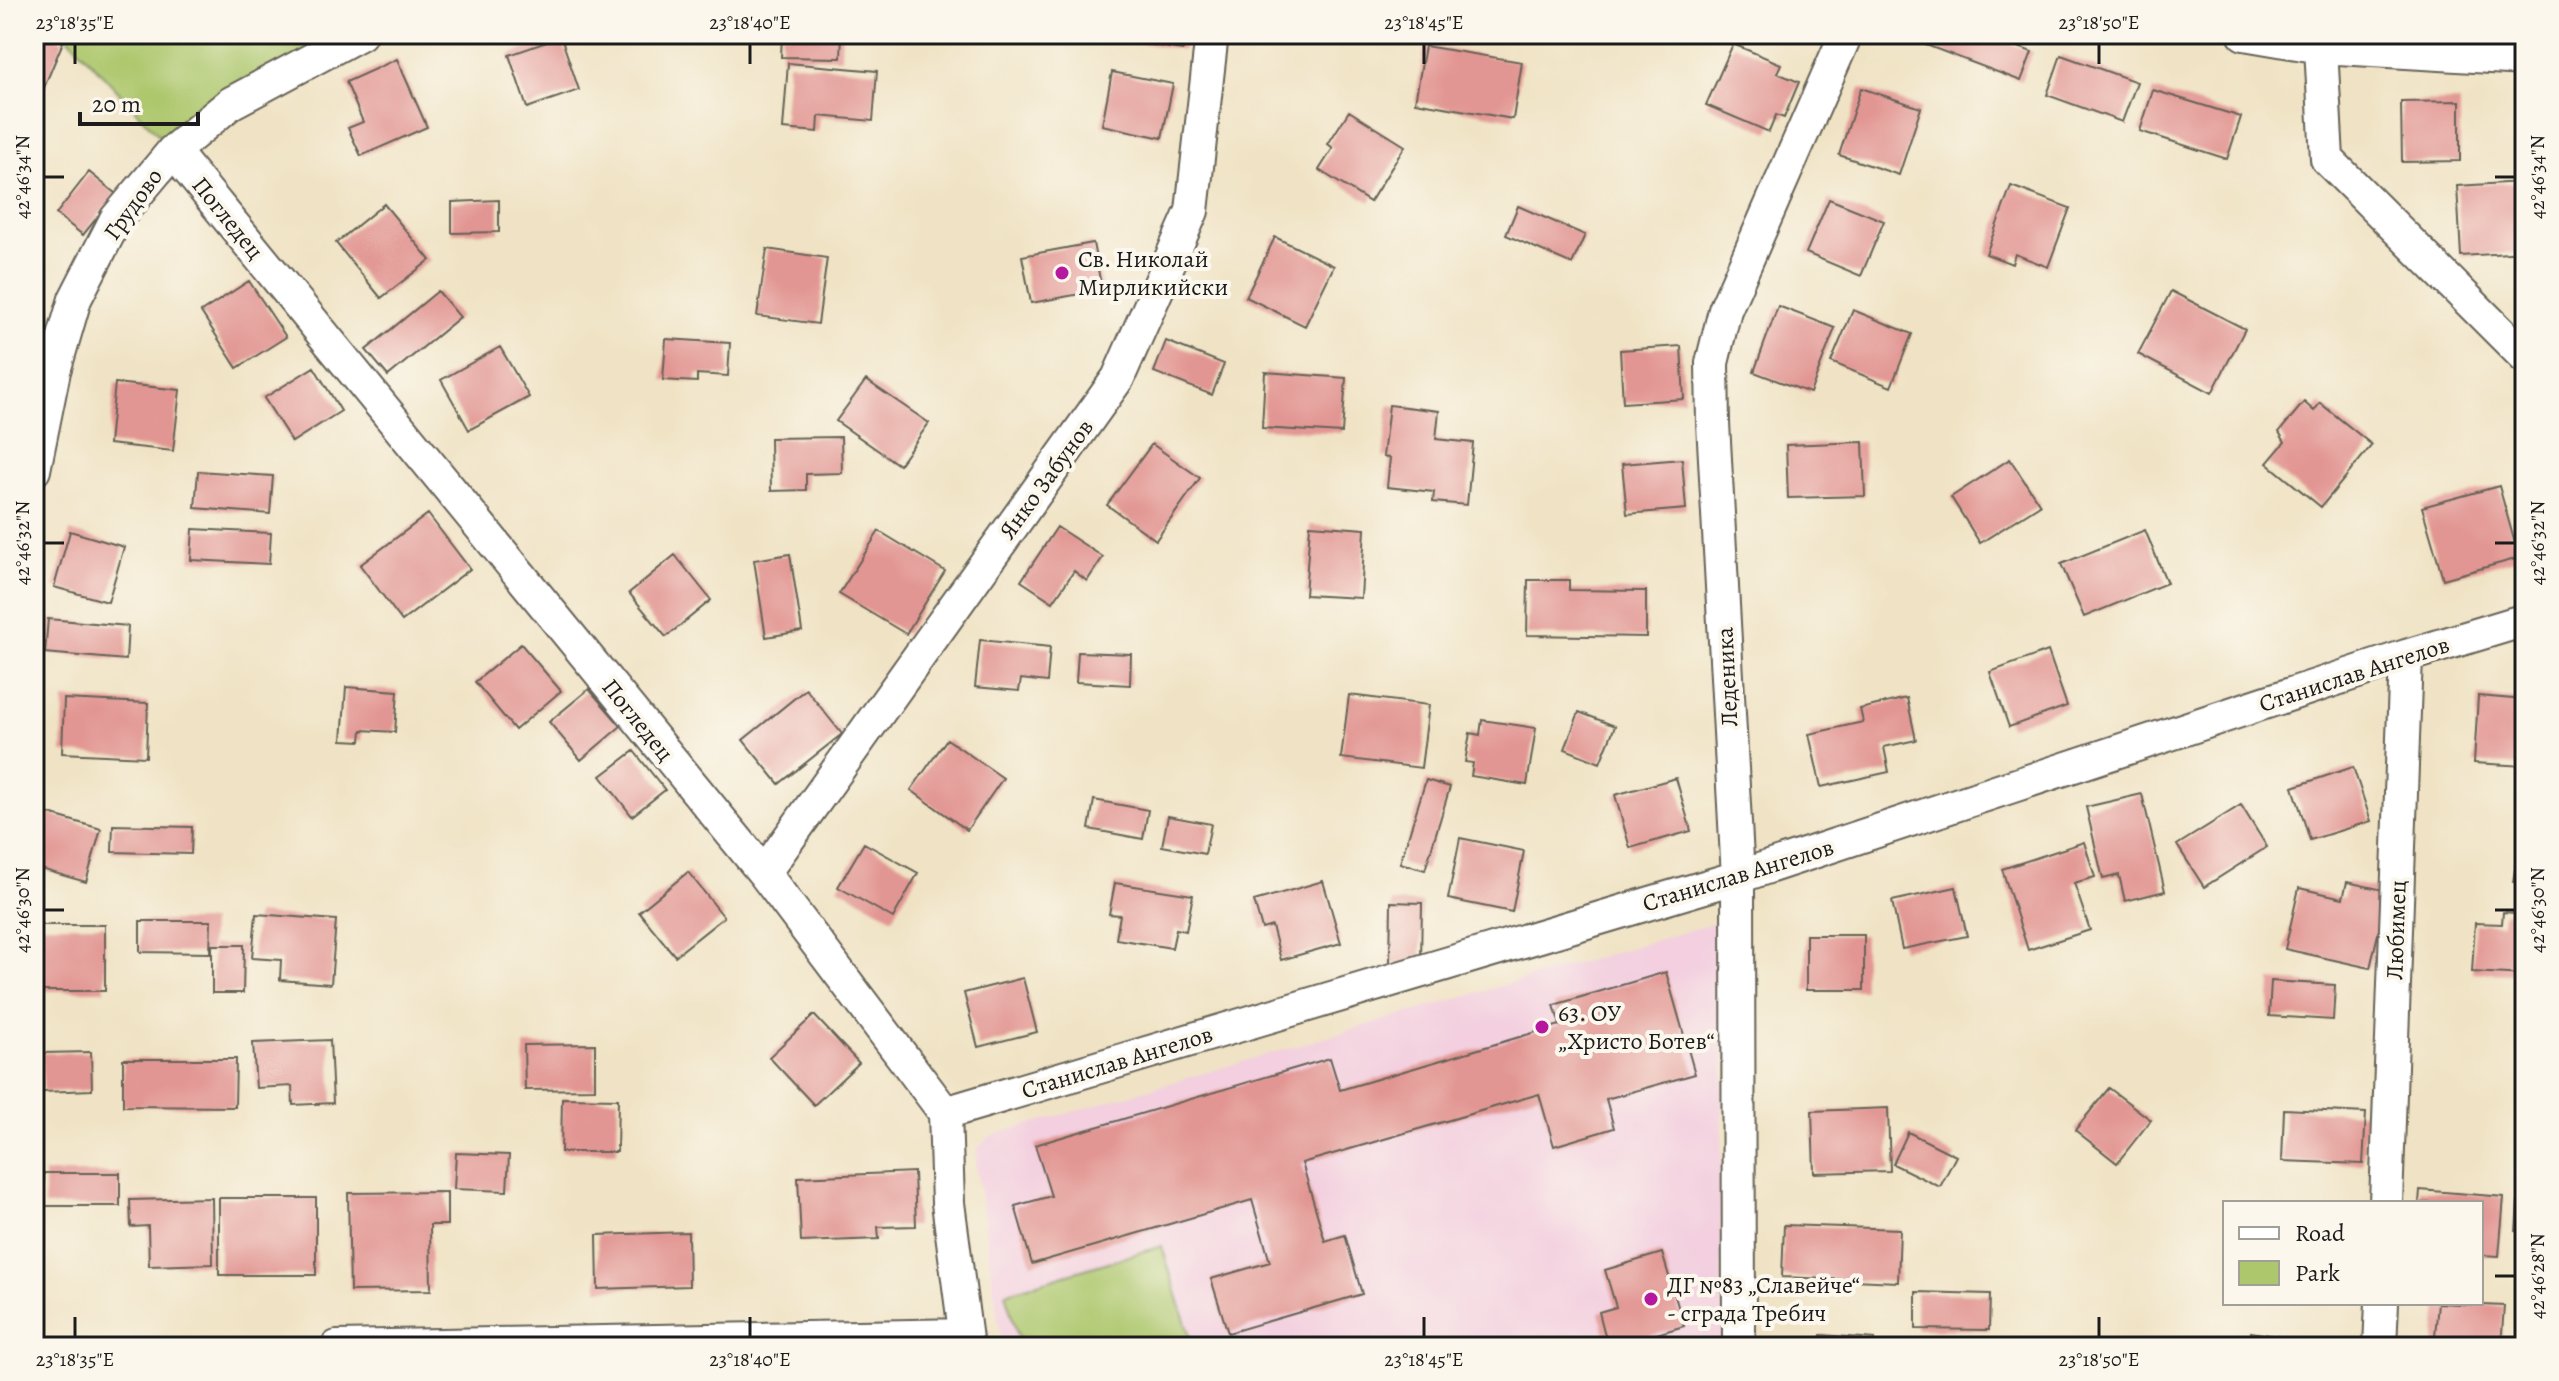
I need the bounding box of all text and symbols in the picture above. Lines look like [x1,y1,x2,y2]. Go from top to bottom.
text: 23°18'35"E [36,9,114,36]
text: 23°18'40"E [709,9,791,36]
text: 23°18'45"E [1384,9,1464,36]
text: 23°18'50"E [2059,9,2139,36]
scale bar [80,76,198,126]
text: 20 m [92,88,141,120]
text: 42°46'34"N [9,135,36,219]
text: 42°46'34"N [2524,135,2551,219]
street label: Грудово [96,162,170,246]
street label: Погледец [185,170,271,266]
place label: Св. Николай Мирликийски [1078,243,1228,303]
marker: Св. Николай Мирликийски [1053,264,1071,282]
street label: Янко Забунов [991,412,1101,546]
text: 42°46'32"N [9,501,36,585]
text: 42°46'32"N [2524,501,2551,585]
street label: Леденика [1708,626,1746,728]
street label: Станислав Ангелов [2255,628,2453,720]
street label: Погледец [595,672,681,768]
street label: Станислав Ангелов [1639,831,1837,919]
text: 42°46'30"N [9,867,36,953]
text: 42°46'30"N [2524,867,2551,953]
street label: Любимец [2378,879,2414,981]
place label: 63. ОУ „Христо Ботев“ [1558,997,1714,1057]
street label: Станислав Ангелов [1018,1018,1216,1106]
marker: 63. ОУ „Христо Ботев“ [1533,1018,1551,1036]
legend [2223,1201,2483,1305]
text: Road [2295,1217,2345,1249]
text: 42°46'28"N [2524,1233,2551,1319]
text: Park [2295,1257,2340,1289]
place label: ДГ №83 „Славейче“ - сграда Требич [1667,1269,1860,1329]
marker: ДГ №83 „Славейче“ - сграда Требич [1642,1290,1660,1308]
text: 23°18'35"E [36,1346,114,1373]
text: 23°18'40"E [709,1346,791,1373]
text: 23°18'45"E [1384,1346,1464,1373]
text: 23°18'50"E [2059,1346,2139,1373]

